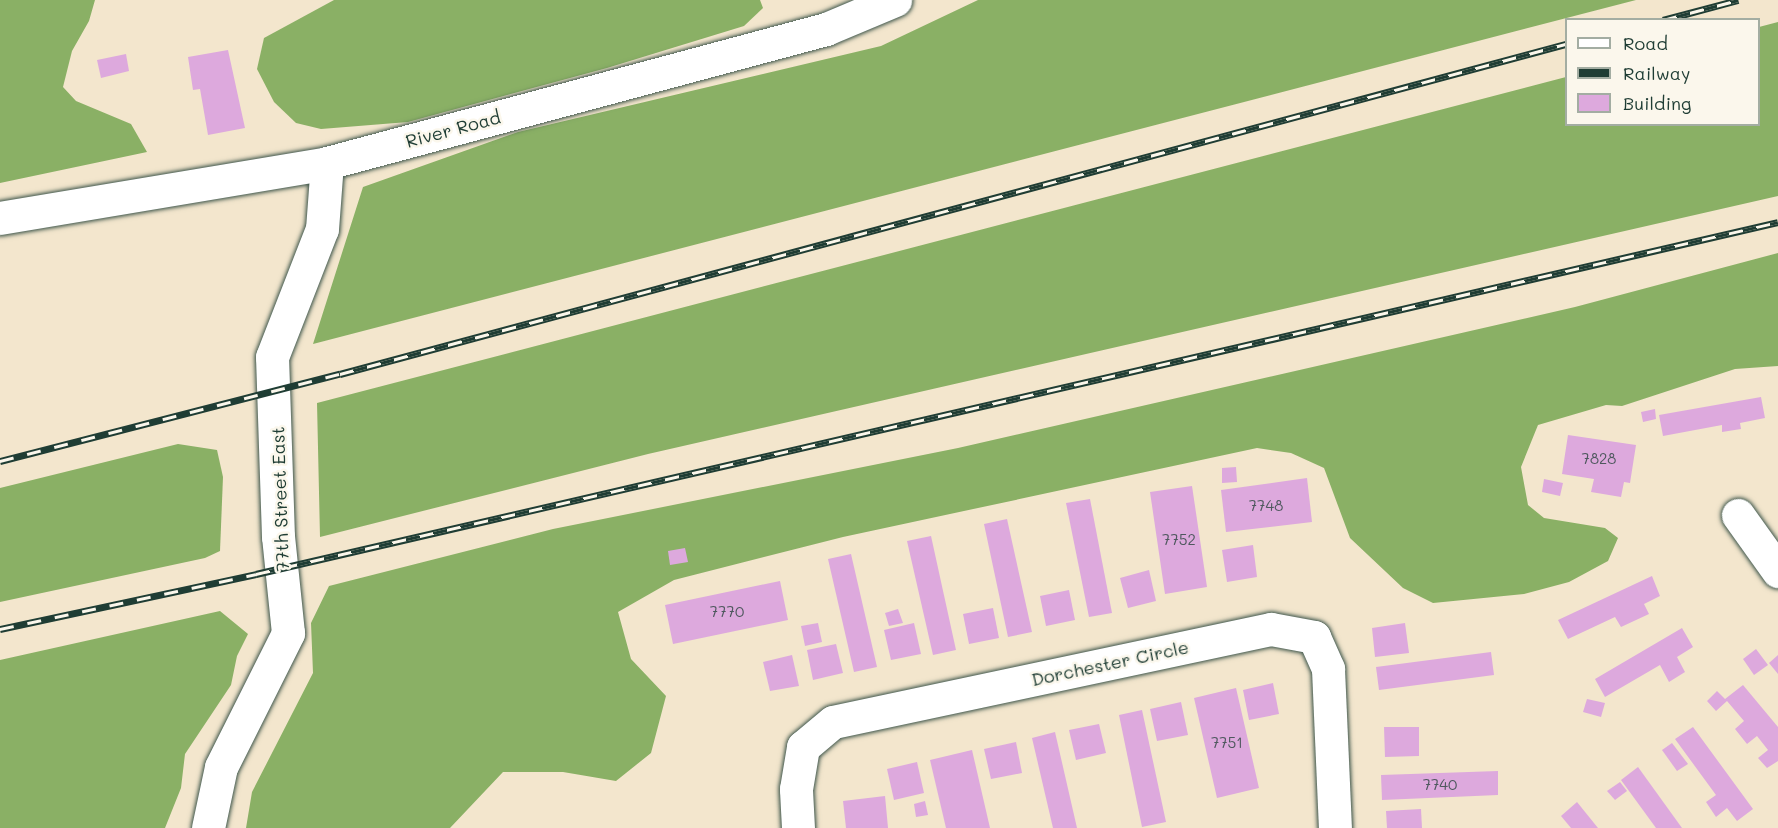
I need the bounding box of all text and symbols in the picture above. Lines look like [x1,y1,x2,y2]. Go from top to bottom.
legend [1565,18,1760,126]
text: Road [1623,31,1668,55]
text: Railway [1623,61,1690,85]
text: Building [1623,91,1691,115]
street label: River Road [403,106,503,152]
street label: 77th Street East [267,426,293,572]
house number: 7828 [1582,450,1616,468]
house number: 7748 [1249,497,1283,515]
house number: 7752 [1162,531,1196,549]
house number: 7770 [710,603,744,621]
street label: Dorchester Circle [1029,636,1191,690]
house number: 7751 [1211,734,1243,752]
house number: 7740 [1423,776,1457,794]

